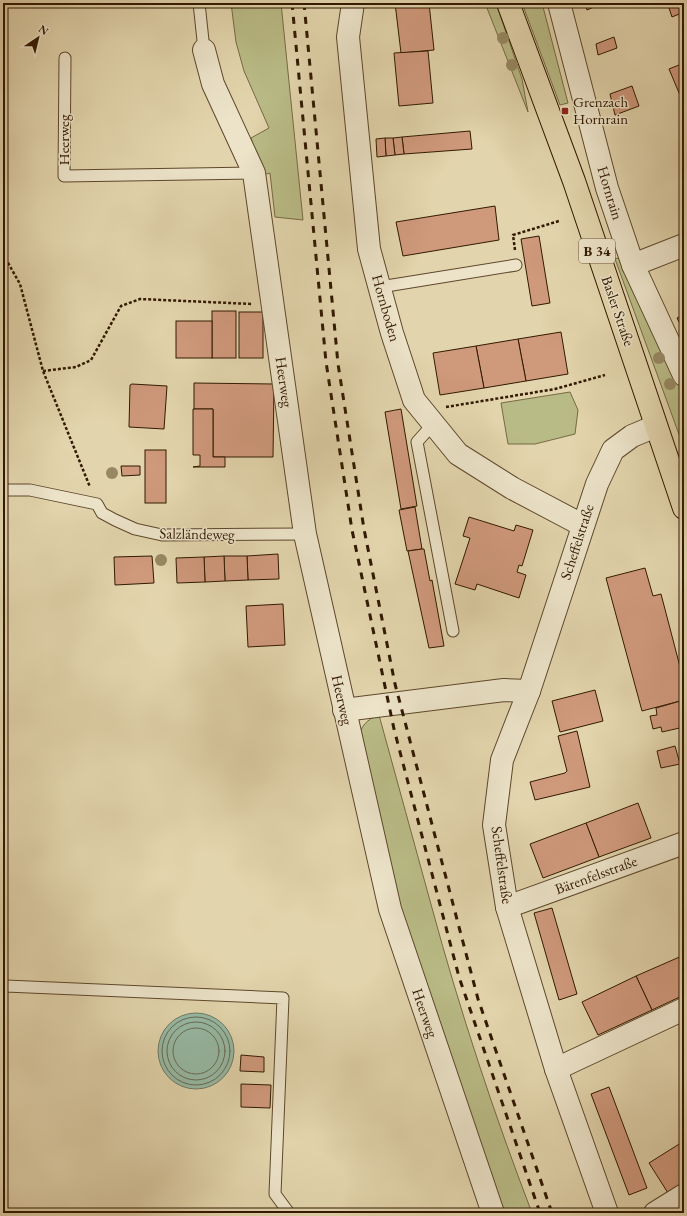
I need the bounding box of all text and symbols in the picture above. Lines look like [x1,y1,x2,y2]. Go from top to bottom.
north arrow [18,18,58,58]
text: N [36,22,51,38]
place label: Grenzach Hornrain [573,92,628,128]
marker: Grenzach Hornrain [560,106,570,116]
street label: Heerweg [54,114,73,166]
street label: Hornrain [593,164,628,222]
road number: B 34 [579,239,615,263]
street label: Hornboden [368,272,405,344]
street label: Basler Straße [598,273,639,349]
street label: Heerweg [272,355,298,409]
street label: Scheffelstraße [555,502,598,582]
street label: Salzländeweg [159,523,235,544]
street label: Heerweg [327,673,358,727]
street label: Scheffelstraße [488,825,517,905]
street label: Bärenfelsstraße [552,851,640,898]
street label: Heerweg [408,986,443,1040]

